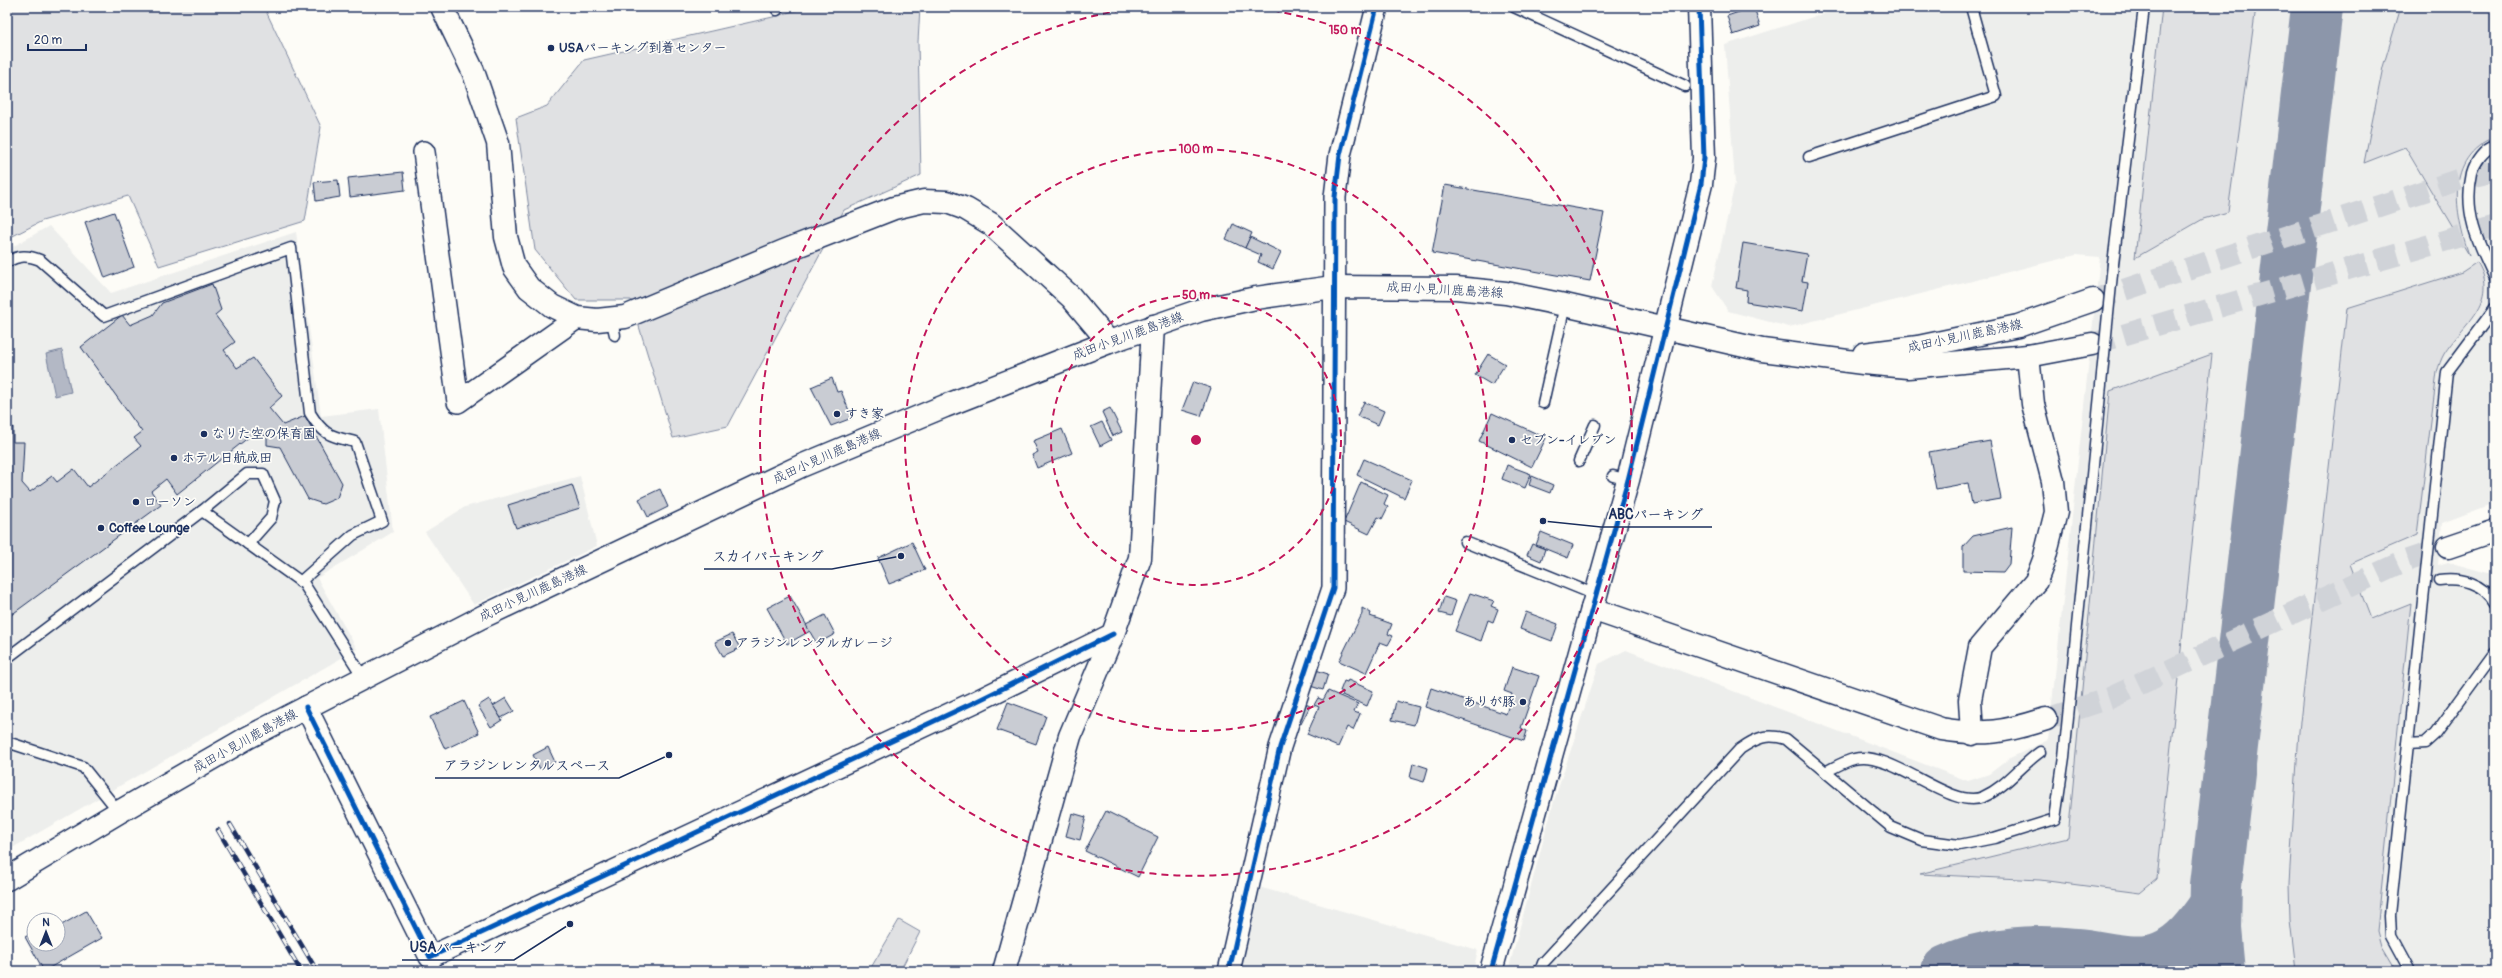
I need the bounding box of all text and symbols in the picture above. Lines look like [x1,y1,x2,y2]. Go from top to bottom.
text: 150 m [1329,23,1362,38]
scale bar [28,26,86,52]
text: 20 m [34,33,63,48]
place label: USAパーキング到着センター [559,40,727,56]
marker: USAパーキング到着センター [546,43,556,53]
text: 100 m [1179,142,1214,157]
street label: 成田小見川鹿島港線 [1386,279,1505,301]
text: 50 m [1182,288,1210,303]
street label: 成田小見川鹿島港線 [1070,308,1187,364]
street label: 成田小見川鹿島港線 [1906,316,2025,356]
place label: すき家 [845,406,884,422]
marker: すき家 [832,409,842,419]
street label: 成田小見川鹿島港線 [770,424,885,487]
place label: なりた空の保育園 [212,426,316,442]
marker: なりた空の保育園 [199,429,209,439]
place label: セブン-イレブン [1520,432,1617,448]
centre of rings [1189,433,1203,447]
marker: セブン-イレブン [1507,435,1517,445]
place label: ホテル日航成田 [182,450,272,466]
marker: ホテル日航成田 [169,453,179,463]
place label: ローソン [144,494,196,510]
marker: ローソン [131,497,141,507]
callout: ABCパーキング [1601,501,1712,527]
text: ABCパーキング [1608,506,1704,523]
place label: Coffee Lounge [109,520,190,536]
marker: Coffee Lounge [96,523,106,533]
callout: スカイパーキング [704,543,832,569]
text: スカイパーキング [712,548,824,565]
street label: 成田小見川鹿島港線 [477,561,590,625]
place label: アラジンレンタルガレージ [736,635,892,651]
marker: アラジンレンタルガレージ [723,638,733,648]
place label: ありが豚 [1463,694,1516,710]
marker: ありが豚 [1518,697,1528,707]
street label: 成田小見川鹿島港線 [190,705,301,776]
callout: アラジンレンタルスペース [435,752,619,778]
text: アラジンレンタルスペース [444,757,610,774]
north arrow [26,912,66,952]
text: N [42,916,50,929]
callout: USAパーキング [402,934,514,960]
text: USAパーキング [410,939,506,956]

